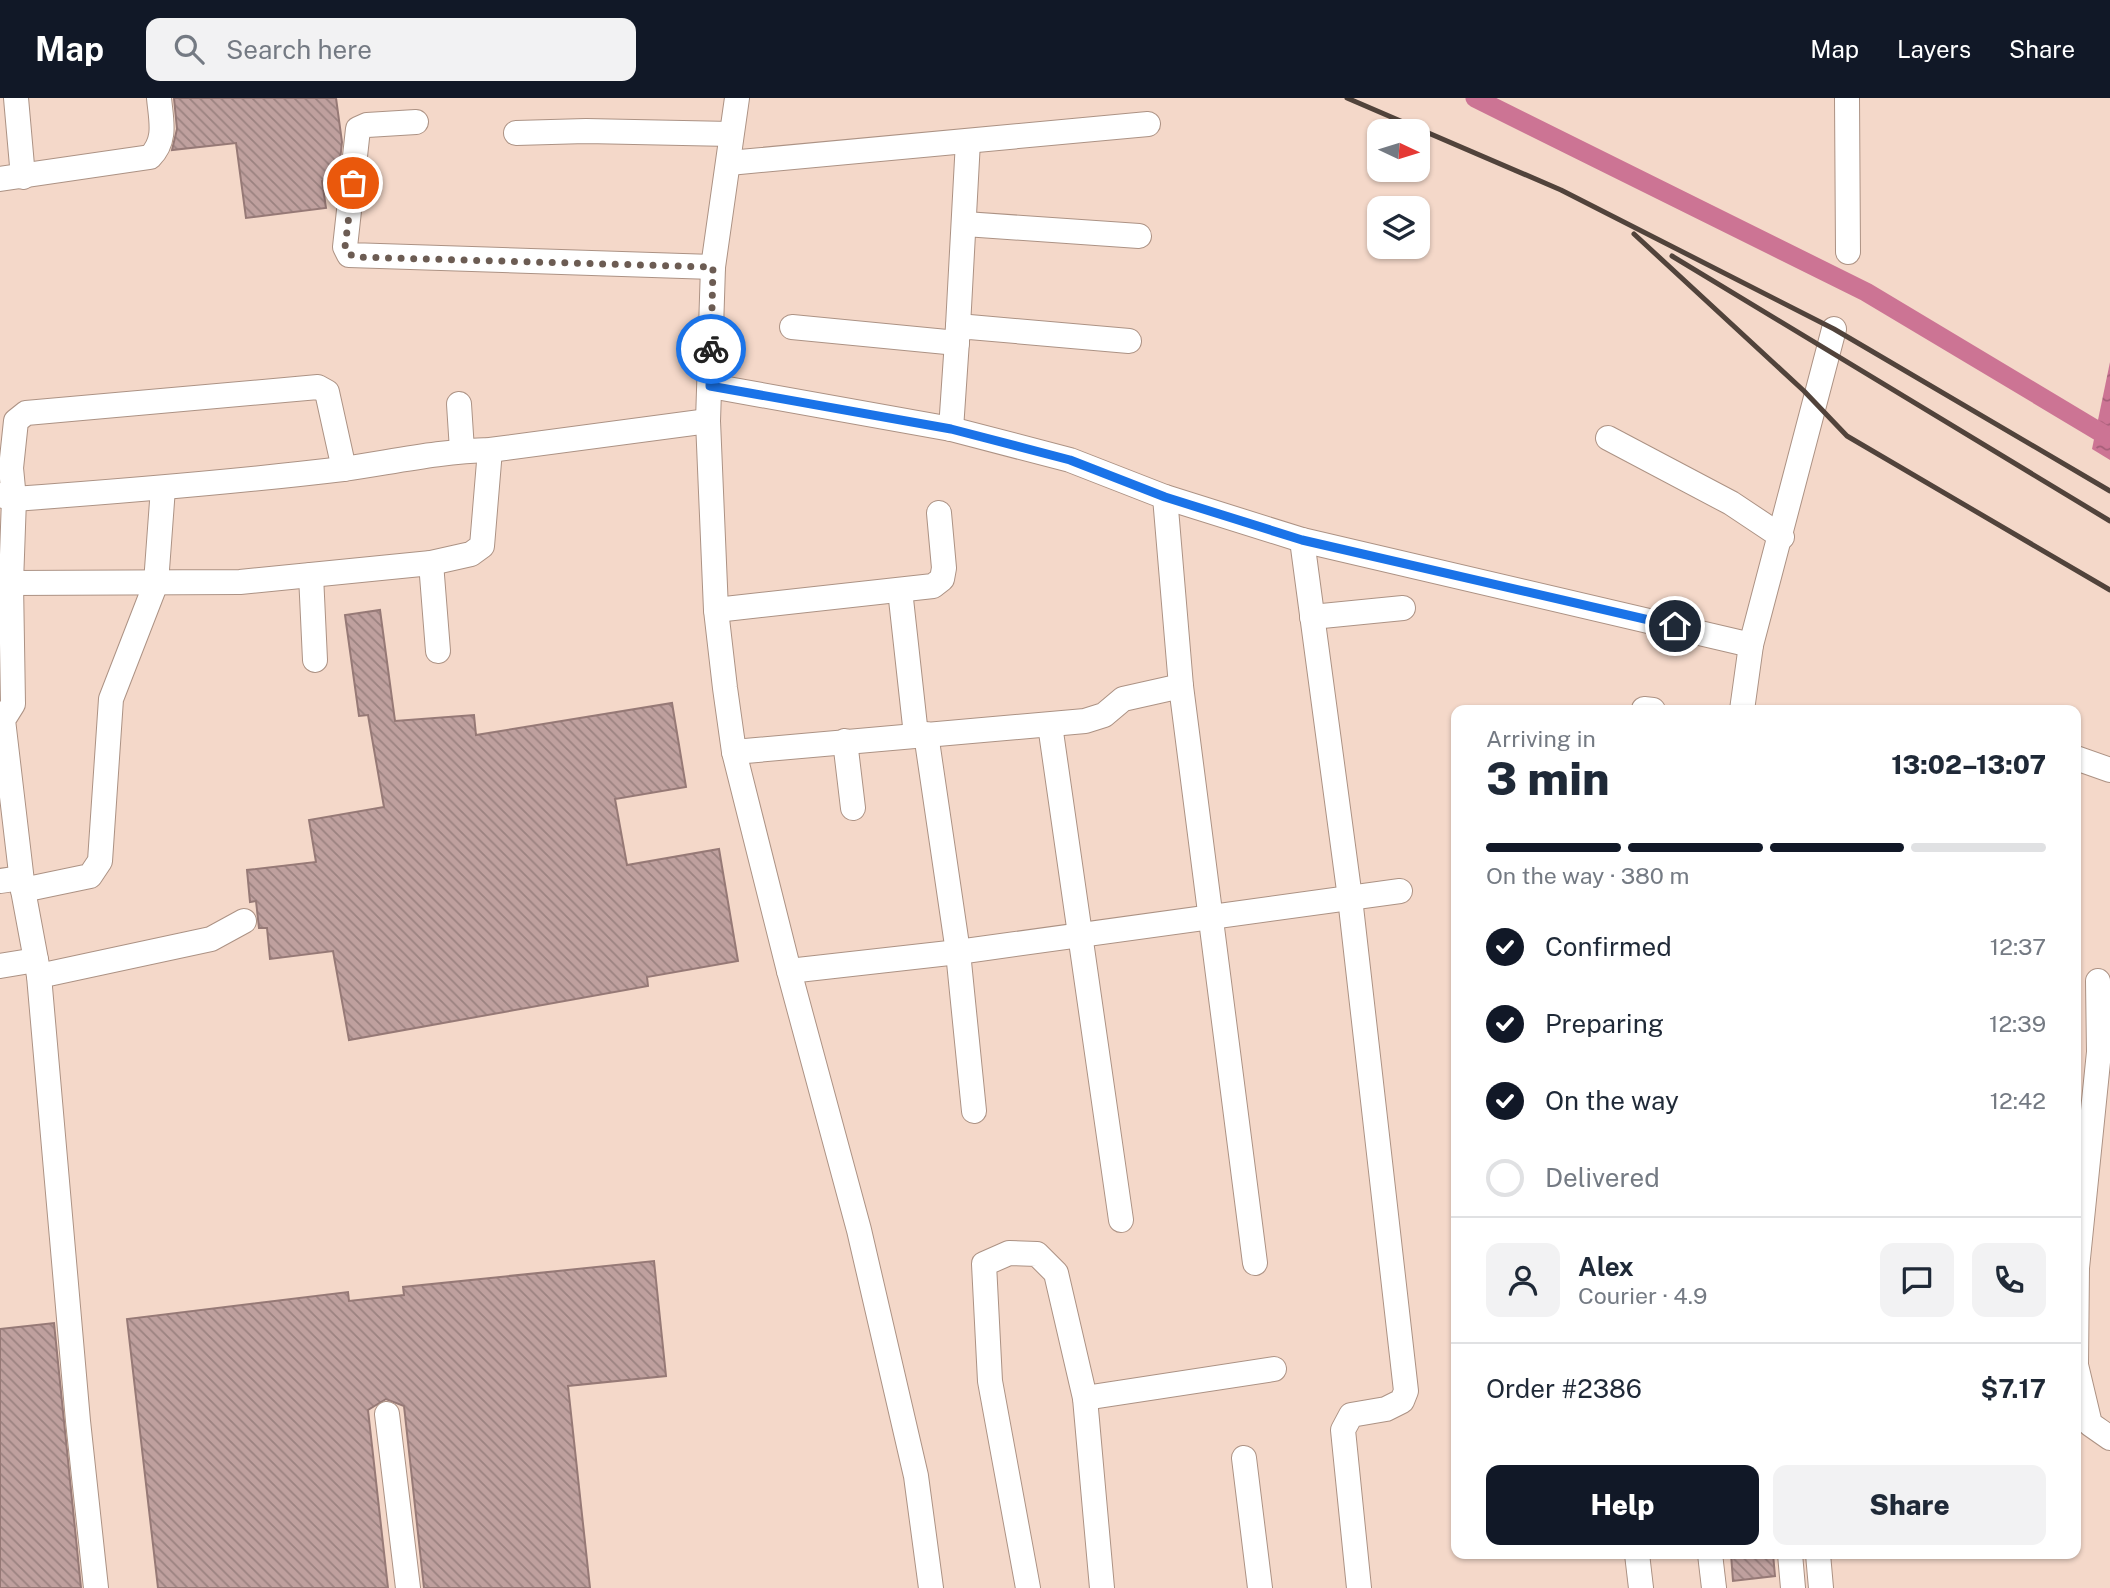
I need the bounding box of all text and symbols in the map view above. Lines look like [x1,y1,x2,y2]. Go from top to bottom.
search box [146,18,636,81]
text: Map [35,30,104,68]
icon: search [170,30,208,68]
text: Search here [226,34,372,65]
text: Map [1810,35,1859,63]
text: Layers [1897,35,1971,63]
text: Share [2009,35,2075,63]
north arrow [1367,119,1430,182]
map controls [1367,119,1430,259]
pin [323,153,383,213]
icon: bag [334,164,372,202]
button: layers [1367,196,1430,259]
courier [676,314,746,384]
icon: bike [692,330,730,368]
pin [1645,596,1705,656]
icon: home [1656,607,1694,645]
text: Arriving in [1486,725,1596,752]
text: 13:02–13:07 [1891,749,2046,780]
text: 3 min [1486,751,1610,805]
text: On the way · 380 m [1486,862,1689,889]
icon: check [1486,928,1524,966]
text: Confirmed [1545,931,1672,962]
text: 12:37 [1990,933,2046,960]
icon: check [1486,1005,1524,1043]
text: Preparing [1545,1008,1664,1039]
text: 12:39 [1989,1010,2046,1037]
icon: check [1486,1082,1524,1120]
text: On the way [1545,1085,1679,1116]
text: 12:42 [1990,1087,2046,1114]
text: Delivered [1545,1162,1660,1193]
button: person [1486,1243,1560,1317]
button: chat [1880,1243,1954,1317]
button: phone [1972,1243,2046,1317]
text: Alex [1578,1251,1634,1282]
text: Courier · 4.9 [1578,1282,1707,1309]
text: Order #2386 [1486,1373,1642,1404]
text: $7.17 [1981,1373,2046,1404]
button: Help [1486,1465,1759,1545]
button: Share [1773,1465,2046,1545]

